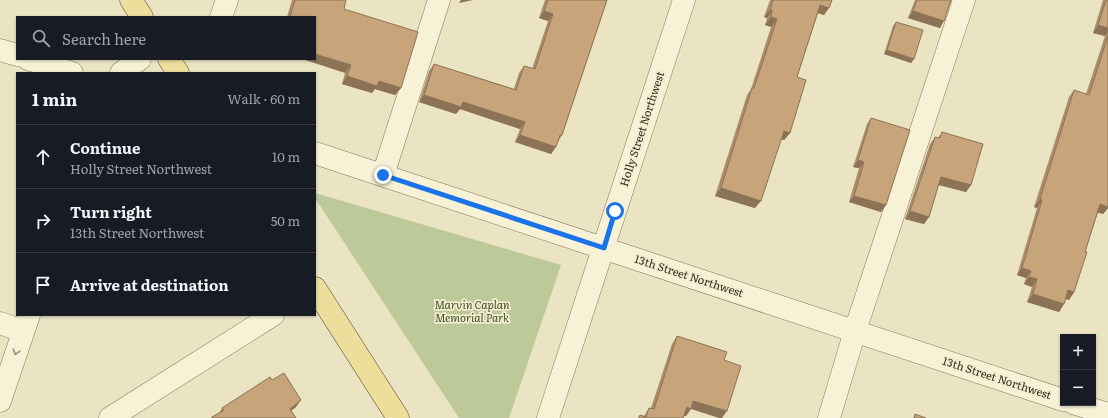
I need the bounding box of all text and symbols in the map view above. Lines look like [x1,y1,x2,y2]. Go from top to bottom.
search box [16,16,316,60]
icon: search [30,27,52,49]
text: Search here [62,27,146,50]
street label: Holly Street Northwest [615,69,667,188]
text: 1 min [32,86,77,111]
text: Walk · 60 m [227,89,300,108]
text: Continue [70,136,140,159]
icon: ahead [32,146,54,168]
text: 10 m [272,147,300,166]
text: Holly Street Northwest [70,159,212,178]
route end [374,166,392,184]
text: Turn right [70,200,152,223]
route start [606,202,624,220]
icon: right [32,210,54,232]
text: 50 m [271,211,300,230]
text: 13th Street Northwest [70,223,204,242]
street label: 13th Street Northwest [633,250,746,300]
text: Arrive at destination [70,273,229,296]
icon: arrive [32,274,54,296]
park label: Marvin Caplan Memorial Park [434,296,510,325]
map controls [1060,334,1096,406]
button: + [1060,334,1096,370]
one-way arrow [12,348,21,355]
street label: 13th Street Northwest [941,352,1054,402]
button: − [1060,370,1096,406]

